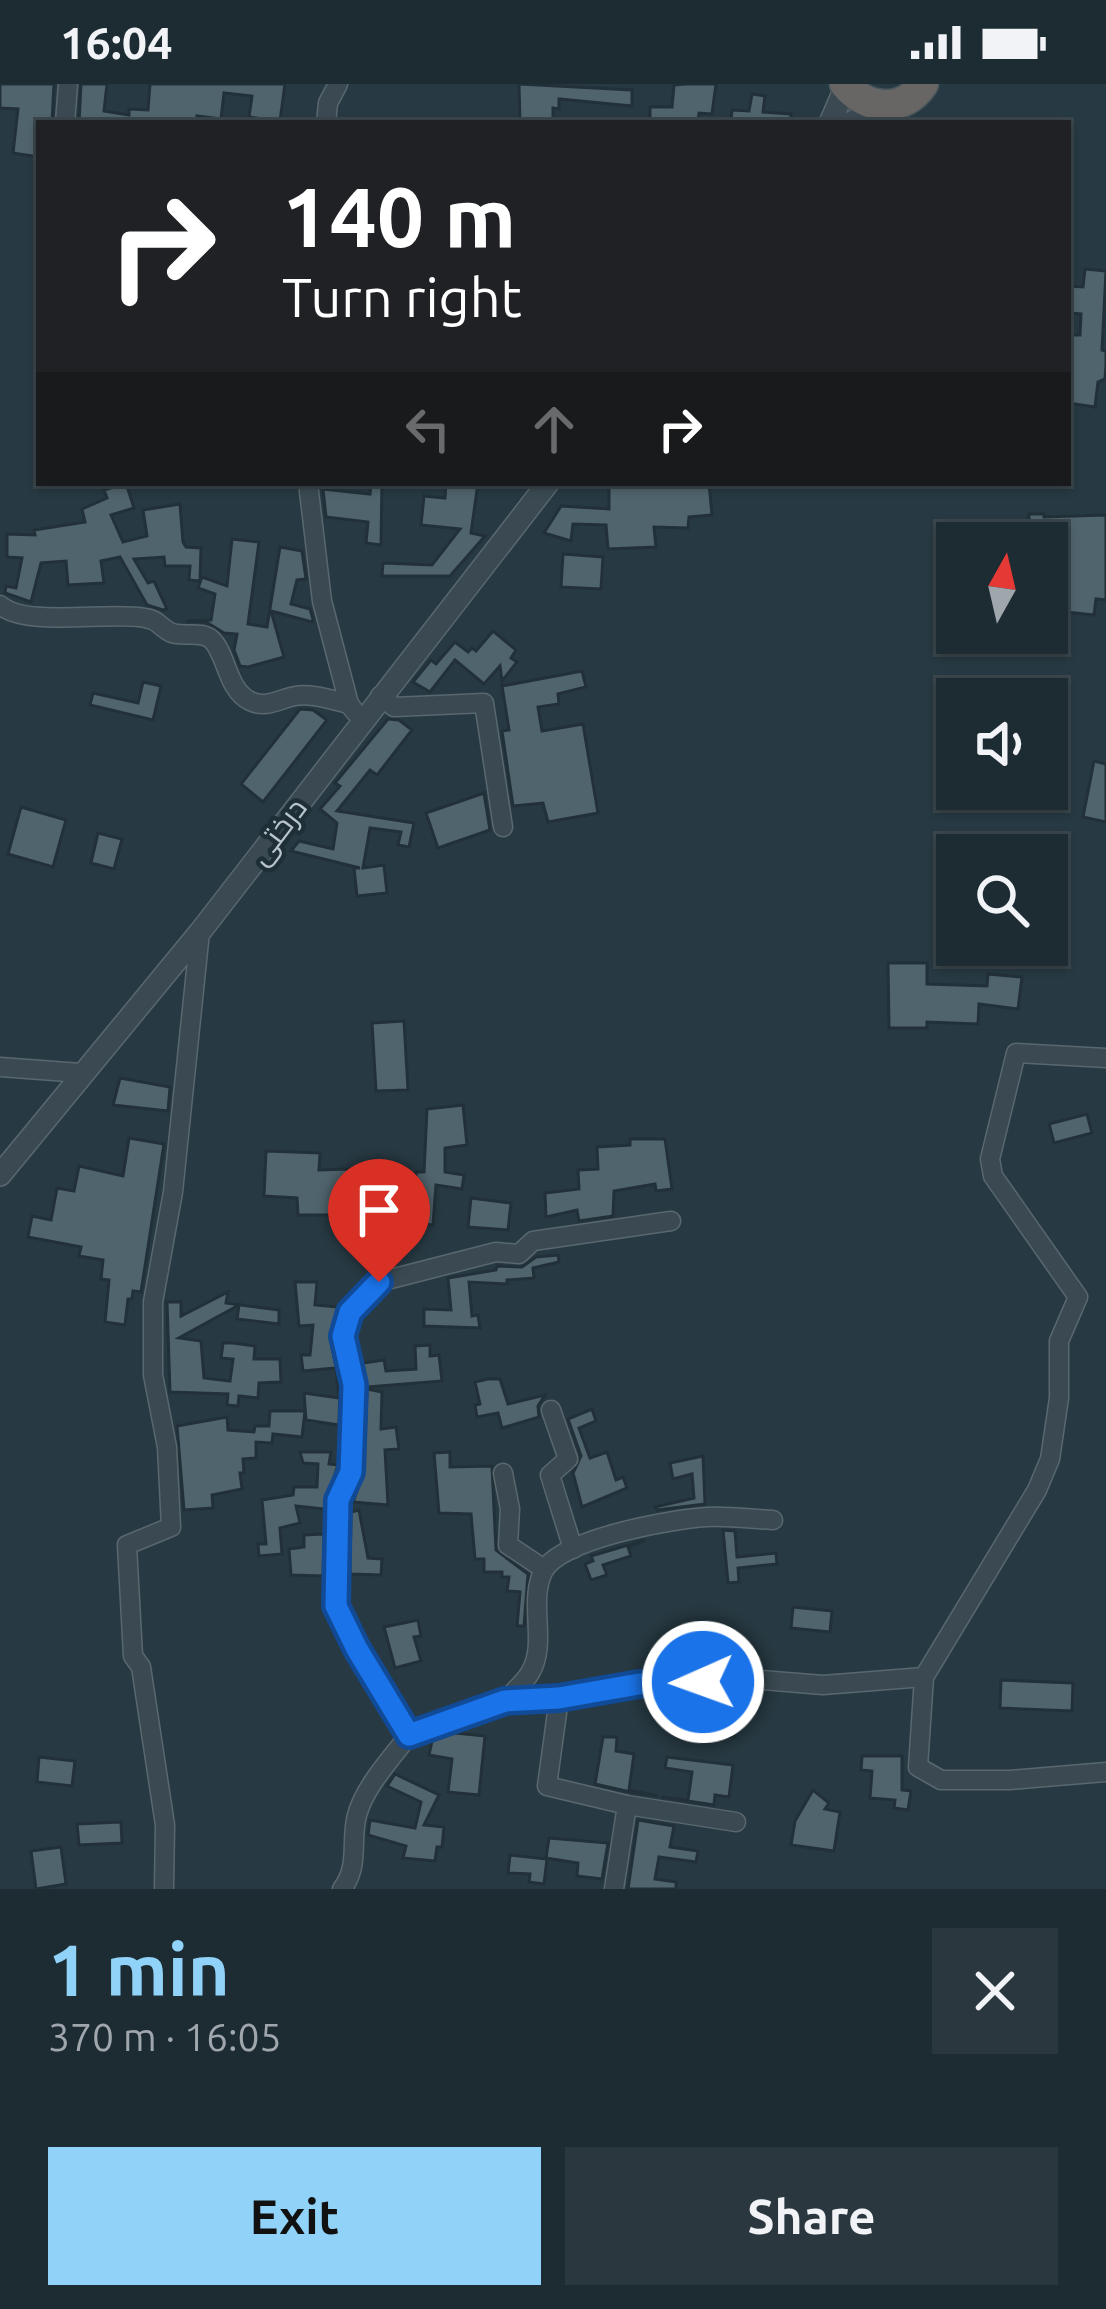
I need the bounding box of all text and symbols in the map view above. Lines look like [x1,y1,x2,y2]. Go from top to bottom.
text: 16:04 [60,17,173,68]
icon: right [84,168,240,324]
text: 140 m [282,169,516,263]
text: Turn right [282,267,522,327]
icon: left [395,396,461,462]
icon: ahead [521,396,587,462]
icon: right [647,396,713,462]
north arrow [936,522,1068,654]
map controls [936,522,1068,966]
button: sound [936,678,1068,810]
street label: درختی [241,791,315,872]
button: search [936,834,1068,966]
pin [328,1159,430,1282]
icon: arrive [346,1177,412,1243]
position arrow [640,1619,766,1745]
button: close [932,1928,1058,2054]
text: 1 min [48,1929,230,2010]
text: 370 m · 16:05 [48,2015,282,2058]
button: Exit [48,2147,541,2285]
button: Share [565,2147,1058,2285]

